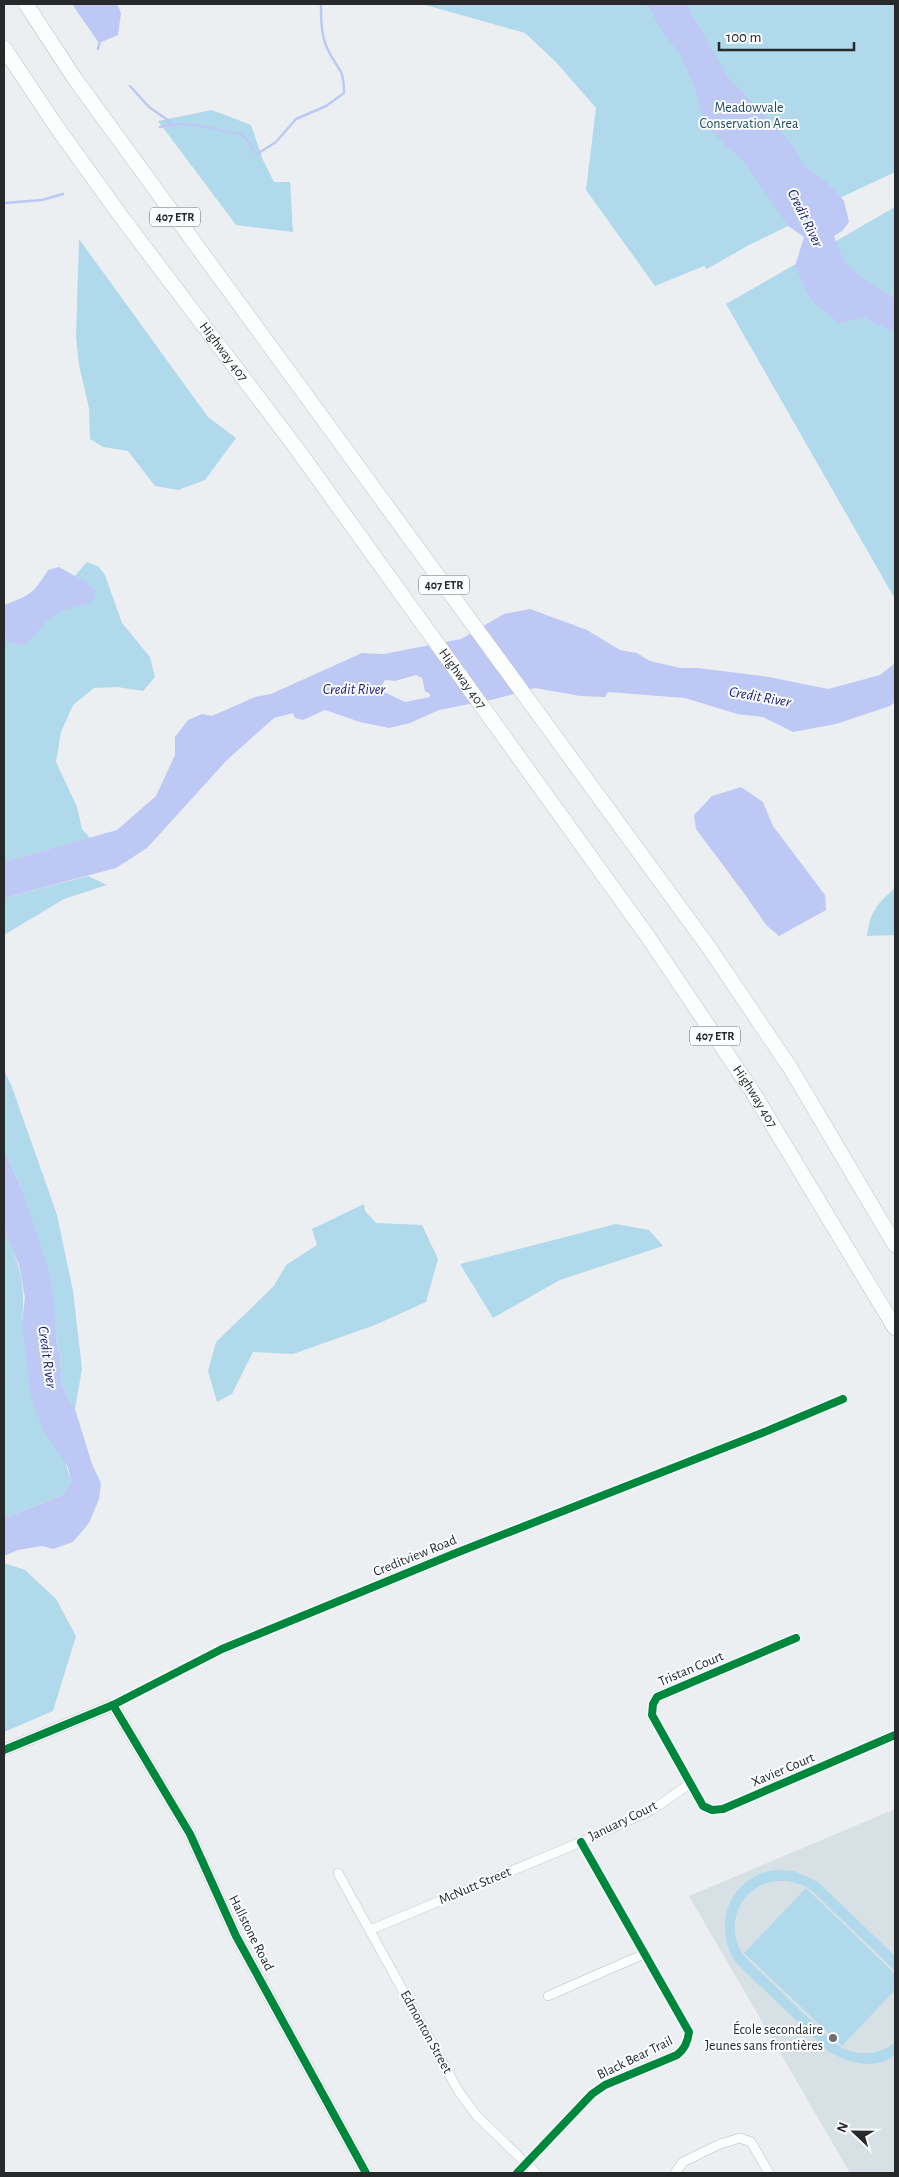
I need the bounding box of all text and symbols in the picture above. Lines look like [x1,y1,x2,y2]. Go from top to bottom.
scale bar [719,20,854,52]
text: 100 m [726,30,761,45]
park label: Meadowvale Conservation Area [700,101,799,131]
water label: Credit River [785,187,826,250]
road number: 407 ETR [150,208,200,226]
street label: Highway 407 [197,320,251,384]
road number: 407 ETR [419,576,469,594]
street label: Highway 407 [436,646,489,712]
water label: Credit River [323,682,386,697]
water label: Credit River [728,684,793,710]
road number: 407 ETR [690,1026,740,1046]
street label: Highway 407 [730,1063,780,1130]
water label: Credit River [35,1325,59,1390]
street label: Creditview Road [371,1533,459,1579]
street label: Tristan Court [656,1649,726,1689]
street label: Xavier Court [749,1750,817,1790]
street label: January Court [587,1798,660,1843]
street label: McNutt Street [437,1864,513,1907]
street label: Hallstone Road [226,1893,276,1973]
street label: Edmonton Street [398,1988,455,2076]
place label: École secondaire Jeunes sans frontières [705,2020,823,2053]
marker: École secondaire Jeunes sans frontières [827,2032,839,2044]
street label: Black Bear Trail [595,2034,675,2082]
north arrow [829,2107,879,2157]
text: N [835,2120,851,2135]

